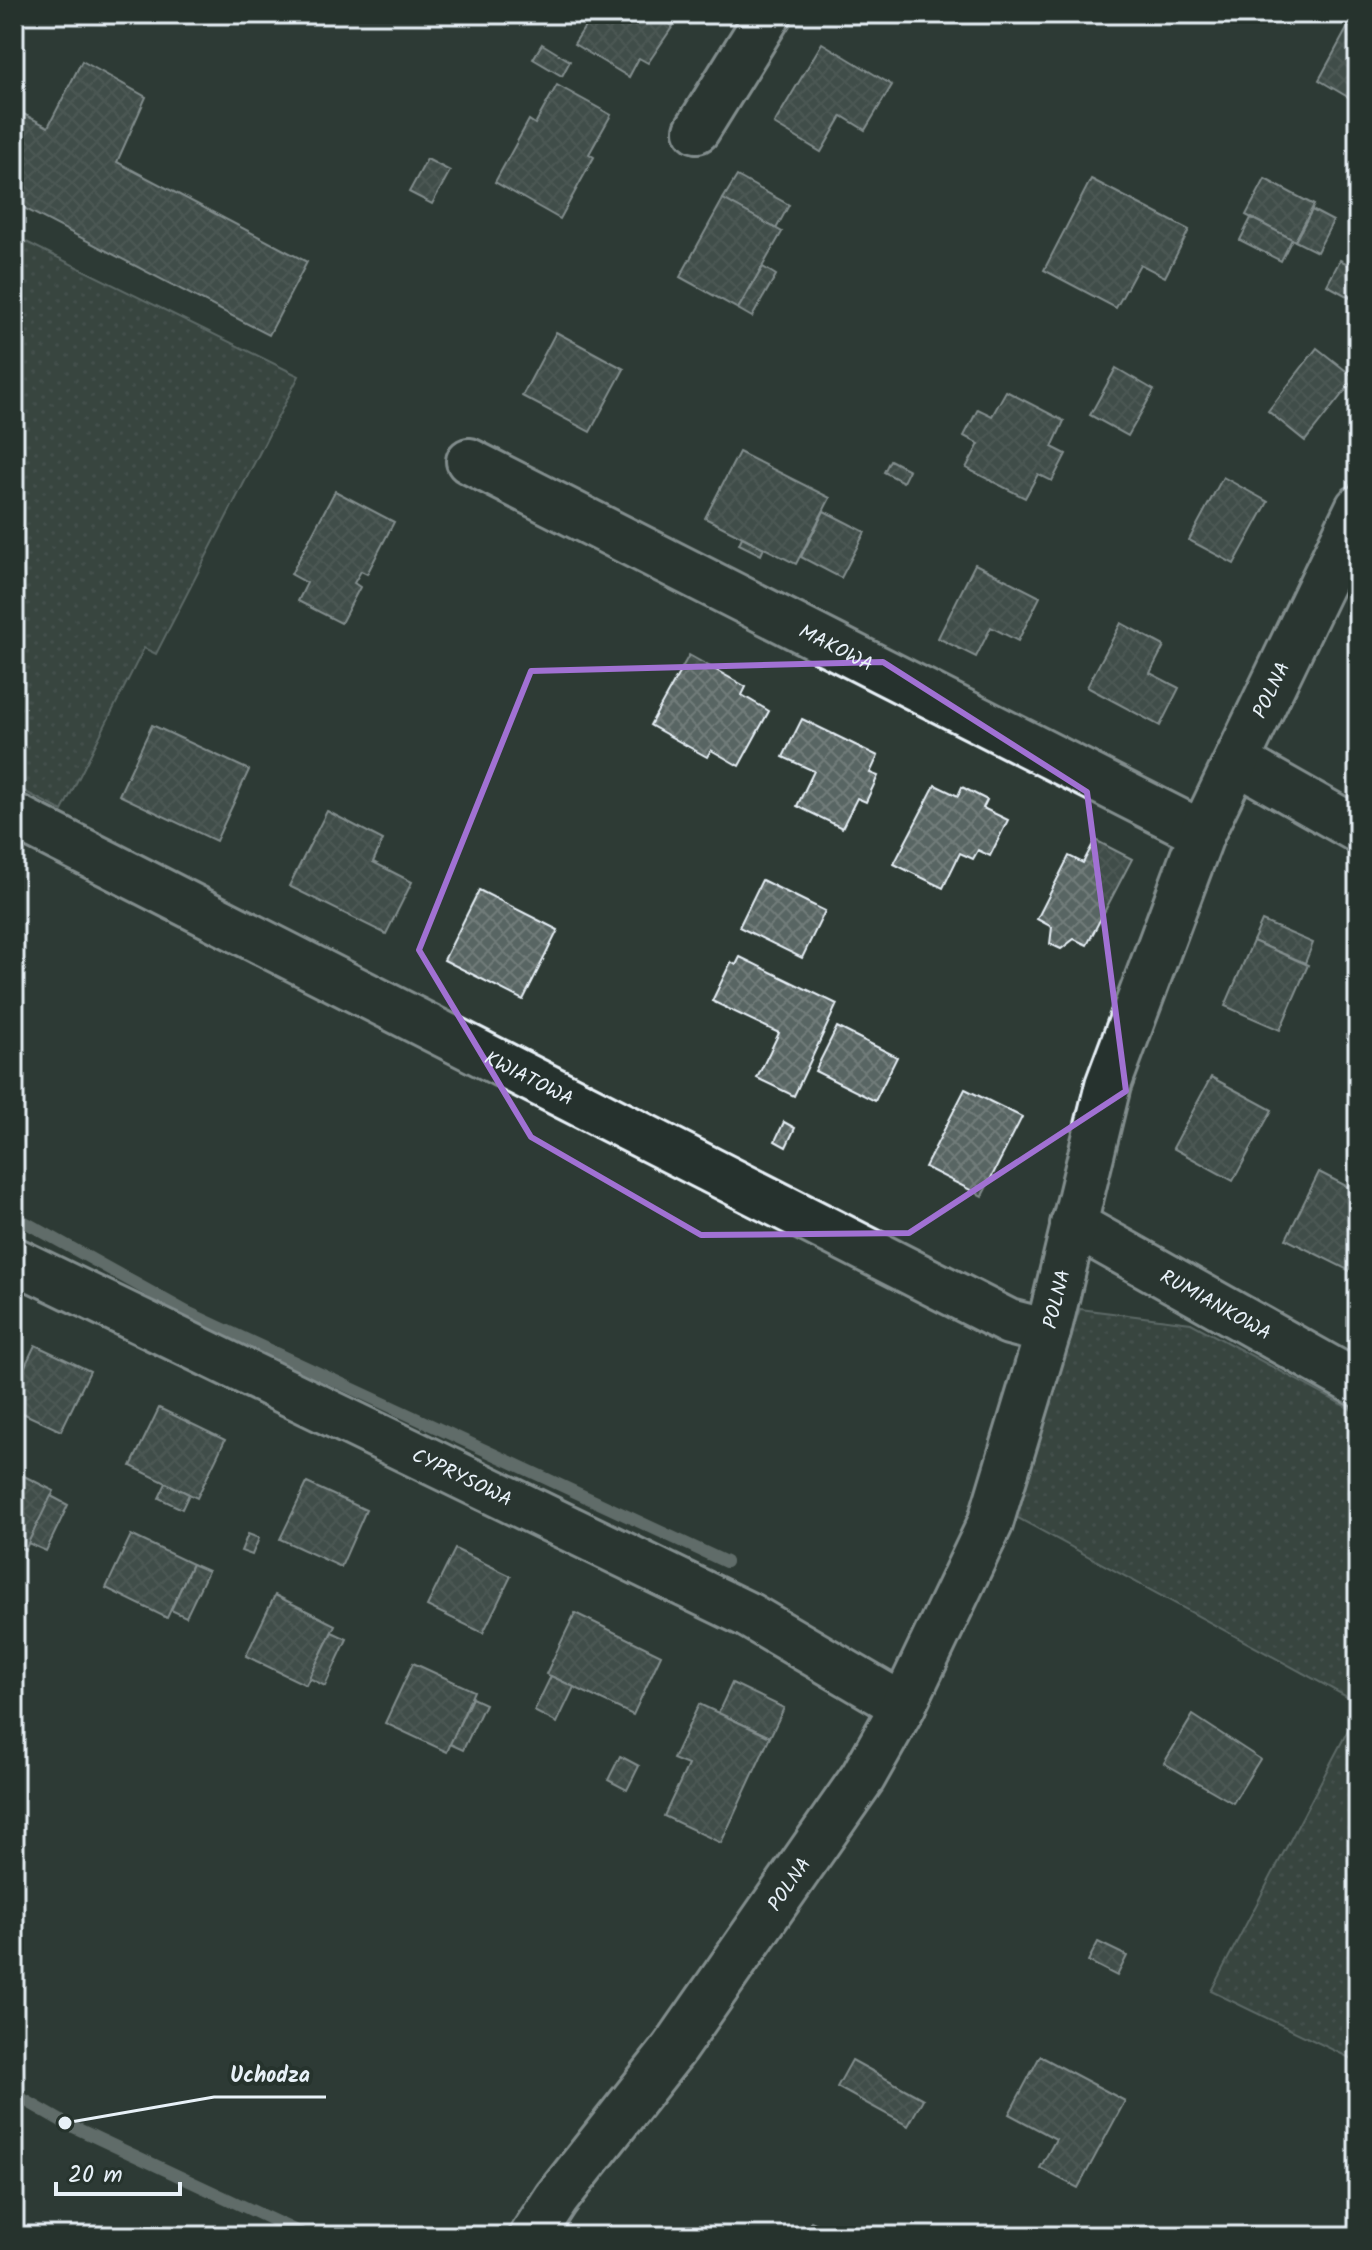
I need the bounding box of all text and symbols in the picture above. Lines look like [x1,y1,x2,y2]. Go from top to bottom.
street label: MAKOWA [793,617,878,682]
street label: POLNA [1245,657,1300,724]
street label: KWIATOWA [478,1044,579,1116]
street label: RUMIANKOWA [1153,1262,1277,1350]
street label: POLNA [1035,1267,1081,1332]
street label: CYPRYSOWA [406,1441,517,1517]
street label: POLNA [760,1851,821,1919]
callout: Uchodza [214,2051,326,2097]
text: Uchodza [230,2059,310,2094]
scale bar [56,2146,180,2196]
text: 20 m [68,2156,123,2195]

